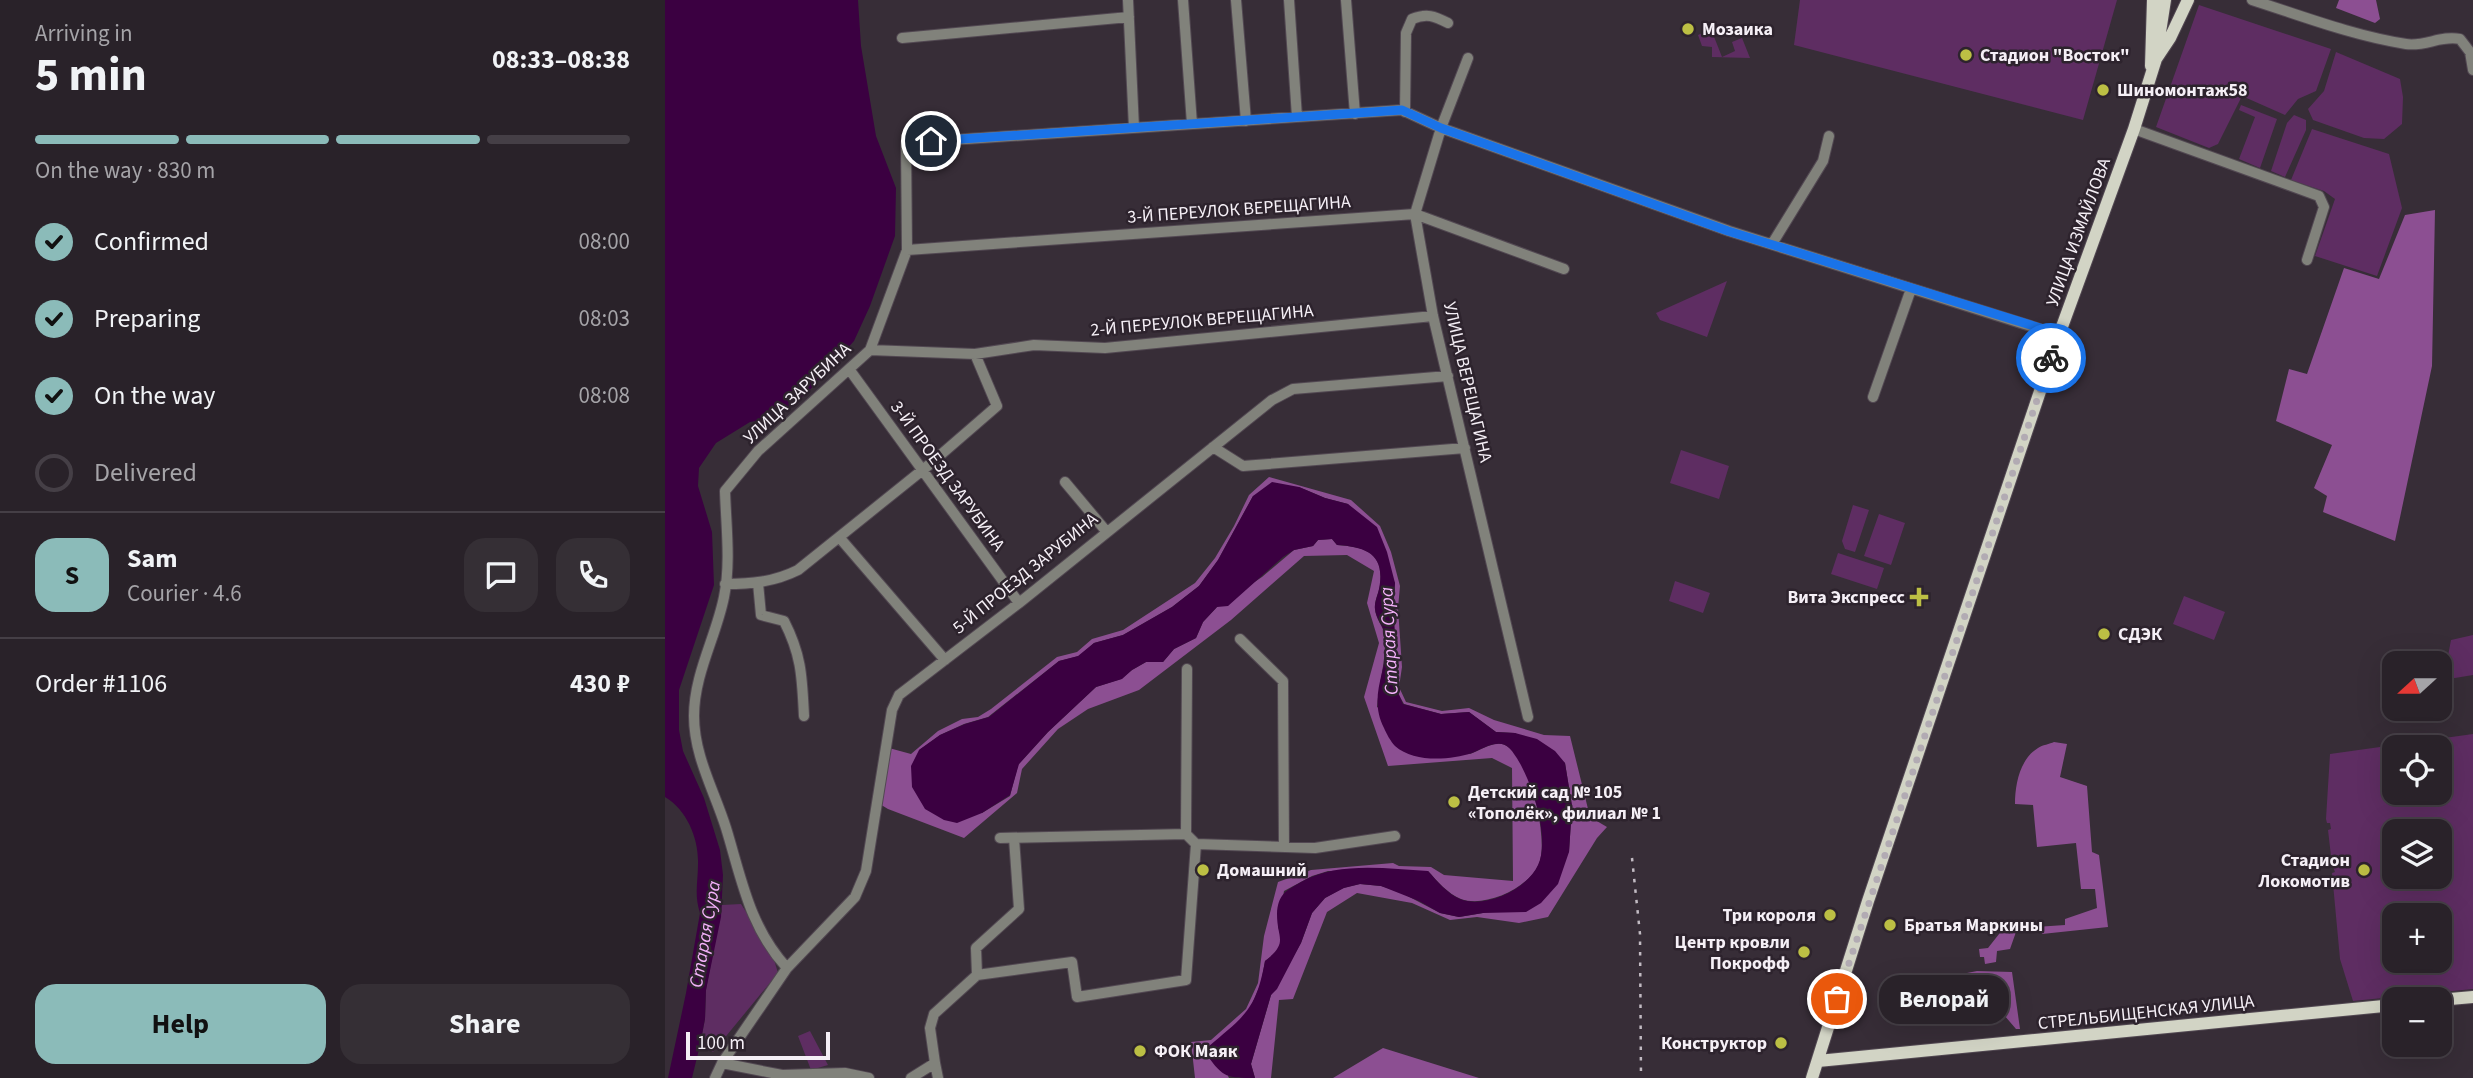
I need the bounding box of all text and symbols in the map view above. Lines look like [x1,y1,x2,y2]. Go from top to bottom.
text: Arriving in [35,17,133,50]
place label: Мозаика [1702,17,1773,42]
marker: Мозаика [1680,21,1696,37]
text: 08:33–08:38 [492,41,630,78]
text: 5 min [35,43,147,108]
place label: Стадион "Восток" [1980,43,2130,68]
marker: Стадион "Восток" [1958,47,1974,63]
place label: Шиномонтаж58 [2117,78,2247,103]
marker: Шиномонтаж58 [2095,82,2111,98]
pin [901,111,961,171]
icon: home [912,122,950,160]
text: On the way · 830 m [35,154,215,187]
street label: УЛИЦА ИЗМАЙЛОВА [2040,154,2117,310]
street label: 3-Й ПЕРЕУЛОК ВЕРЕЩАГИНА [1127,189,1352,230]
icon: check [35,223,73,261]
text: Confirmed [94,223,209,260]
text: 08:00 [579,225,630,258]
street label: 2-Й ПЕРЕУЛОК ВЕРЕЩАГИНА [1089,298,1315,343]
street label: УЛИЦА ВЕРЕЩАГИНА [1437,299,1498,465]
icon: check [35,300,73,338]
text: Preparing [94,300,200,337]
text: 08:03 [579,302,630,335]
courier [2016,323,2086,393]
street label: УЛИЦА ЗАРУБИНА [738,337,857,450]
icon: bike [2032,339,2070,377]
icon: check [35,377,73,415]
text: On the way [94,377,215,414]
text: 08:08 [579,379,630,412]
street label: 3-Й ПРОЕЗД ЗАРУБИНА [884,396,1011,557]
text: Delivered [94,454,197,491]
street label: 5-Й ПРОЕЗД ЗАРУБИНА [947,507,1103,640]
button: chat [464,538,538,612]
button: phone [556,538,630,612]
text: Sam [127,540,177,577]
text: S [65,557,79,594]
text: Courier · 4.6 [127,577,242,610]
place label: Вита Экспресс [1787,585,1906,610]
water label: Старая Сура [1373,586,1406,696]
marker: Вита Экспресс [1911,589,1927,605]
place label: СДЭК [2118,622,2163,647]
marker: СДЭК [2096,626,2112,642]
north arrow [2382,651,2452,721]
map controls [2382,651,2452,1057]
text: Order #1106 [35,665,167,702]
text: 430 ₽ [570,665,630,702]
button: locate [2382,735,2452,805]
place label: Детский сад № 105 «Тополёк», филиал № 1 [1468,780,1661,826]
marker: Детский сад № 105 «Тополёк», филиал № 1 [1446,794,1462,810]
button: layers [2382,819,2452,889]
place label: Стадион Локомотив [2258,848,2350,894]
place label: Домашний [1217,858,1307,883]
marker: Домашний [1195,862,1211,878]
marker: Стадион Локомотив [2356,862,2372,878]
water label: Старая Сура [683,879,728,990]
place label: Три короля [1723,903,1816,928]
button: + [2382,903,2452,973]
marker: Три короля [1822,907,1838,923]
place label: Братья Маркины [1904,913,2043,938]
marker: Братья Маркины [1882,917,1898,933]
place label: Центр кровли Покрофф [1675,930,1790,976]
marker: Центр кровли Покрофф [1796,944,1812,960]
pin [1807,969,1867,1029]
callout: Велорай [1879,974,2009,1024]
icon: bag [1818,980,1856,1018]
text: Велорай [1899,983,1989,1016]
button: Help [35,984,326,1064]
button: Share [340,984,630,1064]
button: − [2382,987,2452,1057]
street label: СТРЕЛЬБИЩЕНСКАЯ УЛИЦА [2037,989,2256,1036]
scale bar [686,1029,829,1061]
text: 100 m [697,1030,745,1057]
place label: Конструктор [1661,1031,1767,1056]
marker: Конструктор [1773,1035,1789,1051]
place label: ФОК Маяк [1154,1039,1238,1064]
marker: ФОК Маяк [1132,1043,1148,1059]

